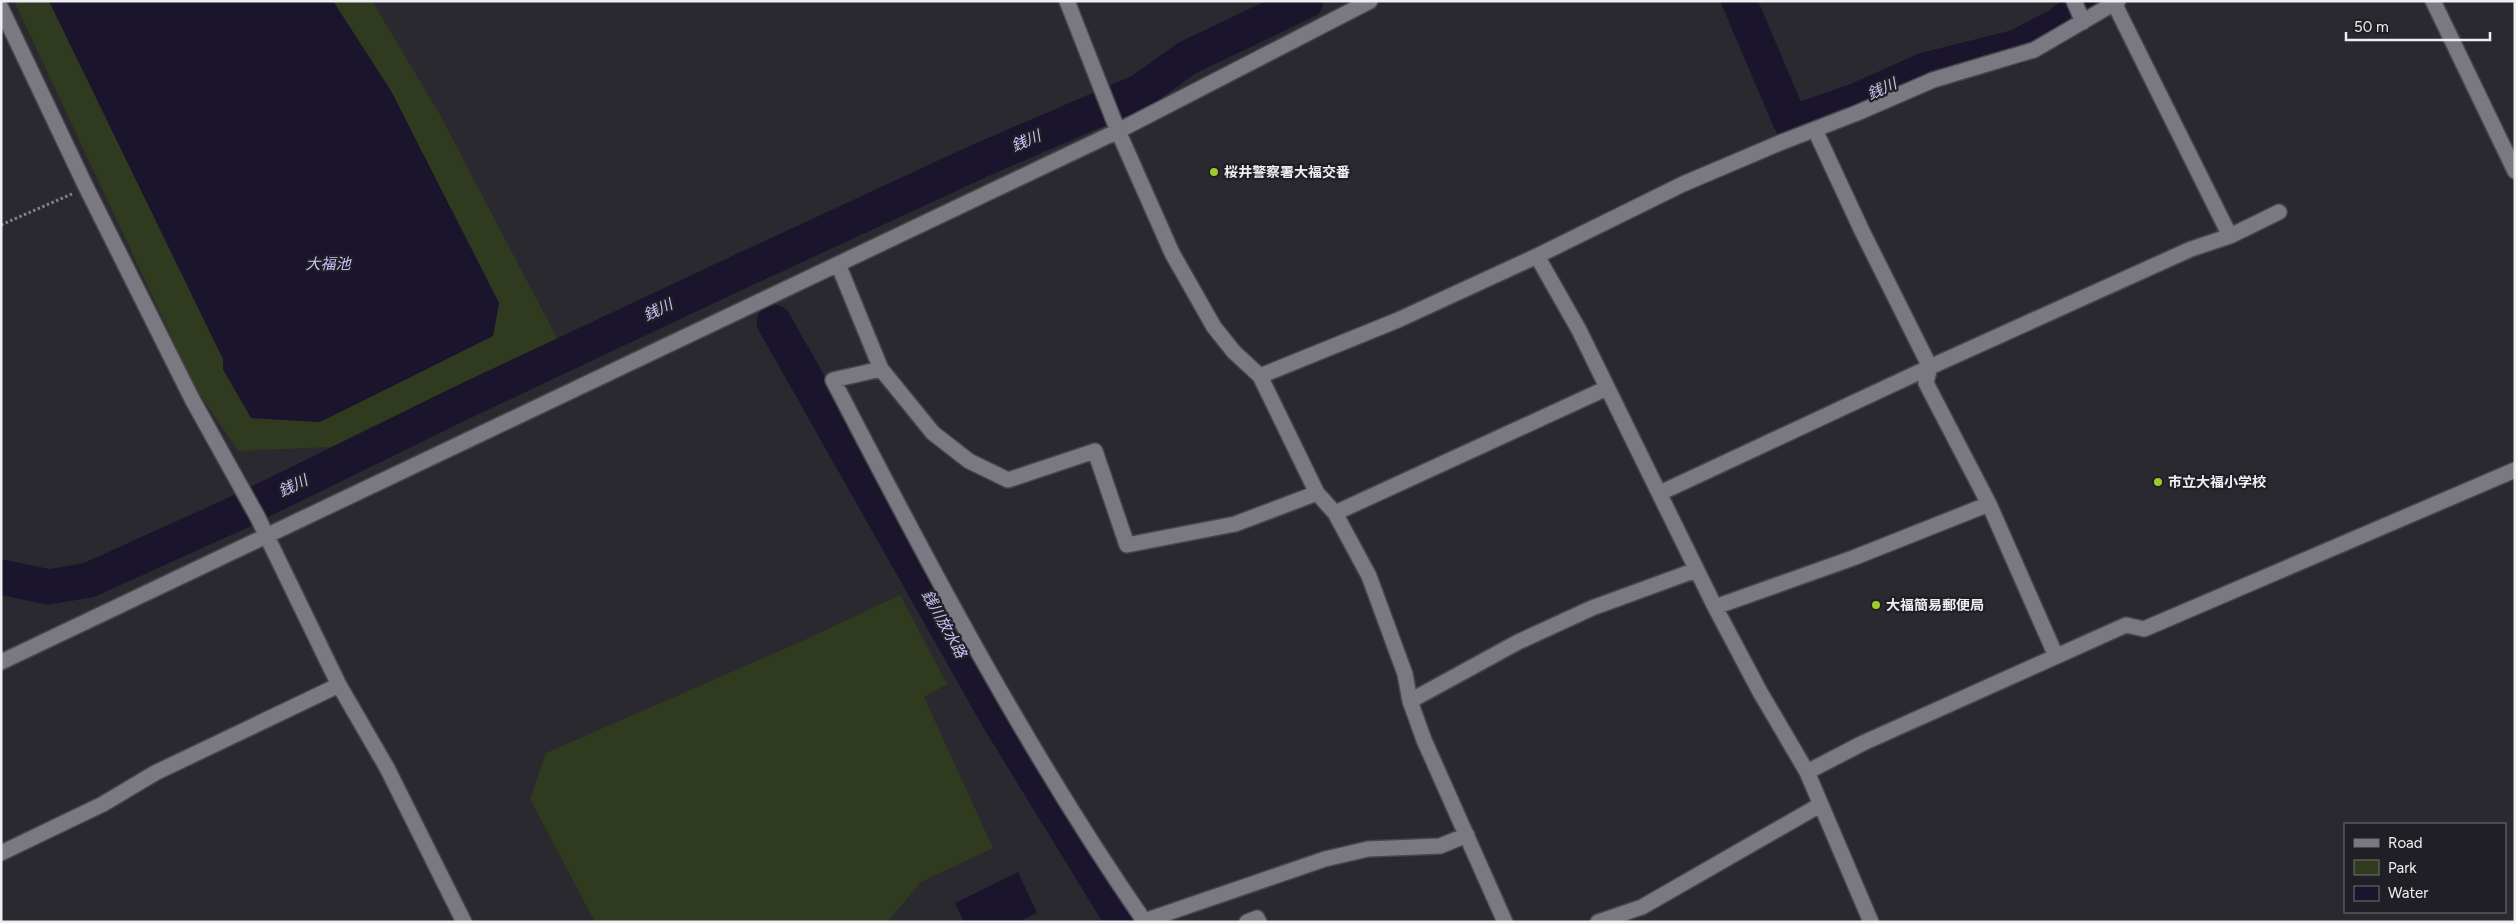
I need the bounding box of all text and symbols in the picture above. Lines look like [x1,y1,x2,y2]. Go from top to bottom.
scale bar [2346,10,2490,42]
text: 50 m [2354,18,2389,36]
water label: 銭川 [1865,74,1901,103]
water label: 銭川 [1009,126,1045,155]
place label: 桜井警察署大福交番 [1224,164,1350,181]
marker: 桜井警察署大福交番 [1208,166,1220,178]
water label: 大福池 [305,255,352,273]
water label: 銭川 [641,294,677,325]
water label: 銭川 [276,470,312,501]
place label: 市立大福小学校 [2168,474,2266,491]
marker: 市立大福小学校 [2152,476,2164,488]
water label: 銭川放水路 [918,587,971,663]
place label: 大福簡易郵便局 [1886,597,1984,614]
marker: 大福簡易郵便局 [1870,599,1882,611]
legend [2344,823,2506,913]
text: Road [2388,834,2423,852]
text: Park [2388,859,2417,877]
text: Water [2388,884,2428,902]

